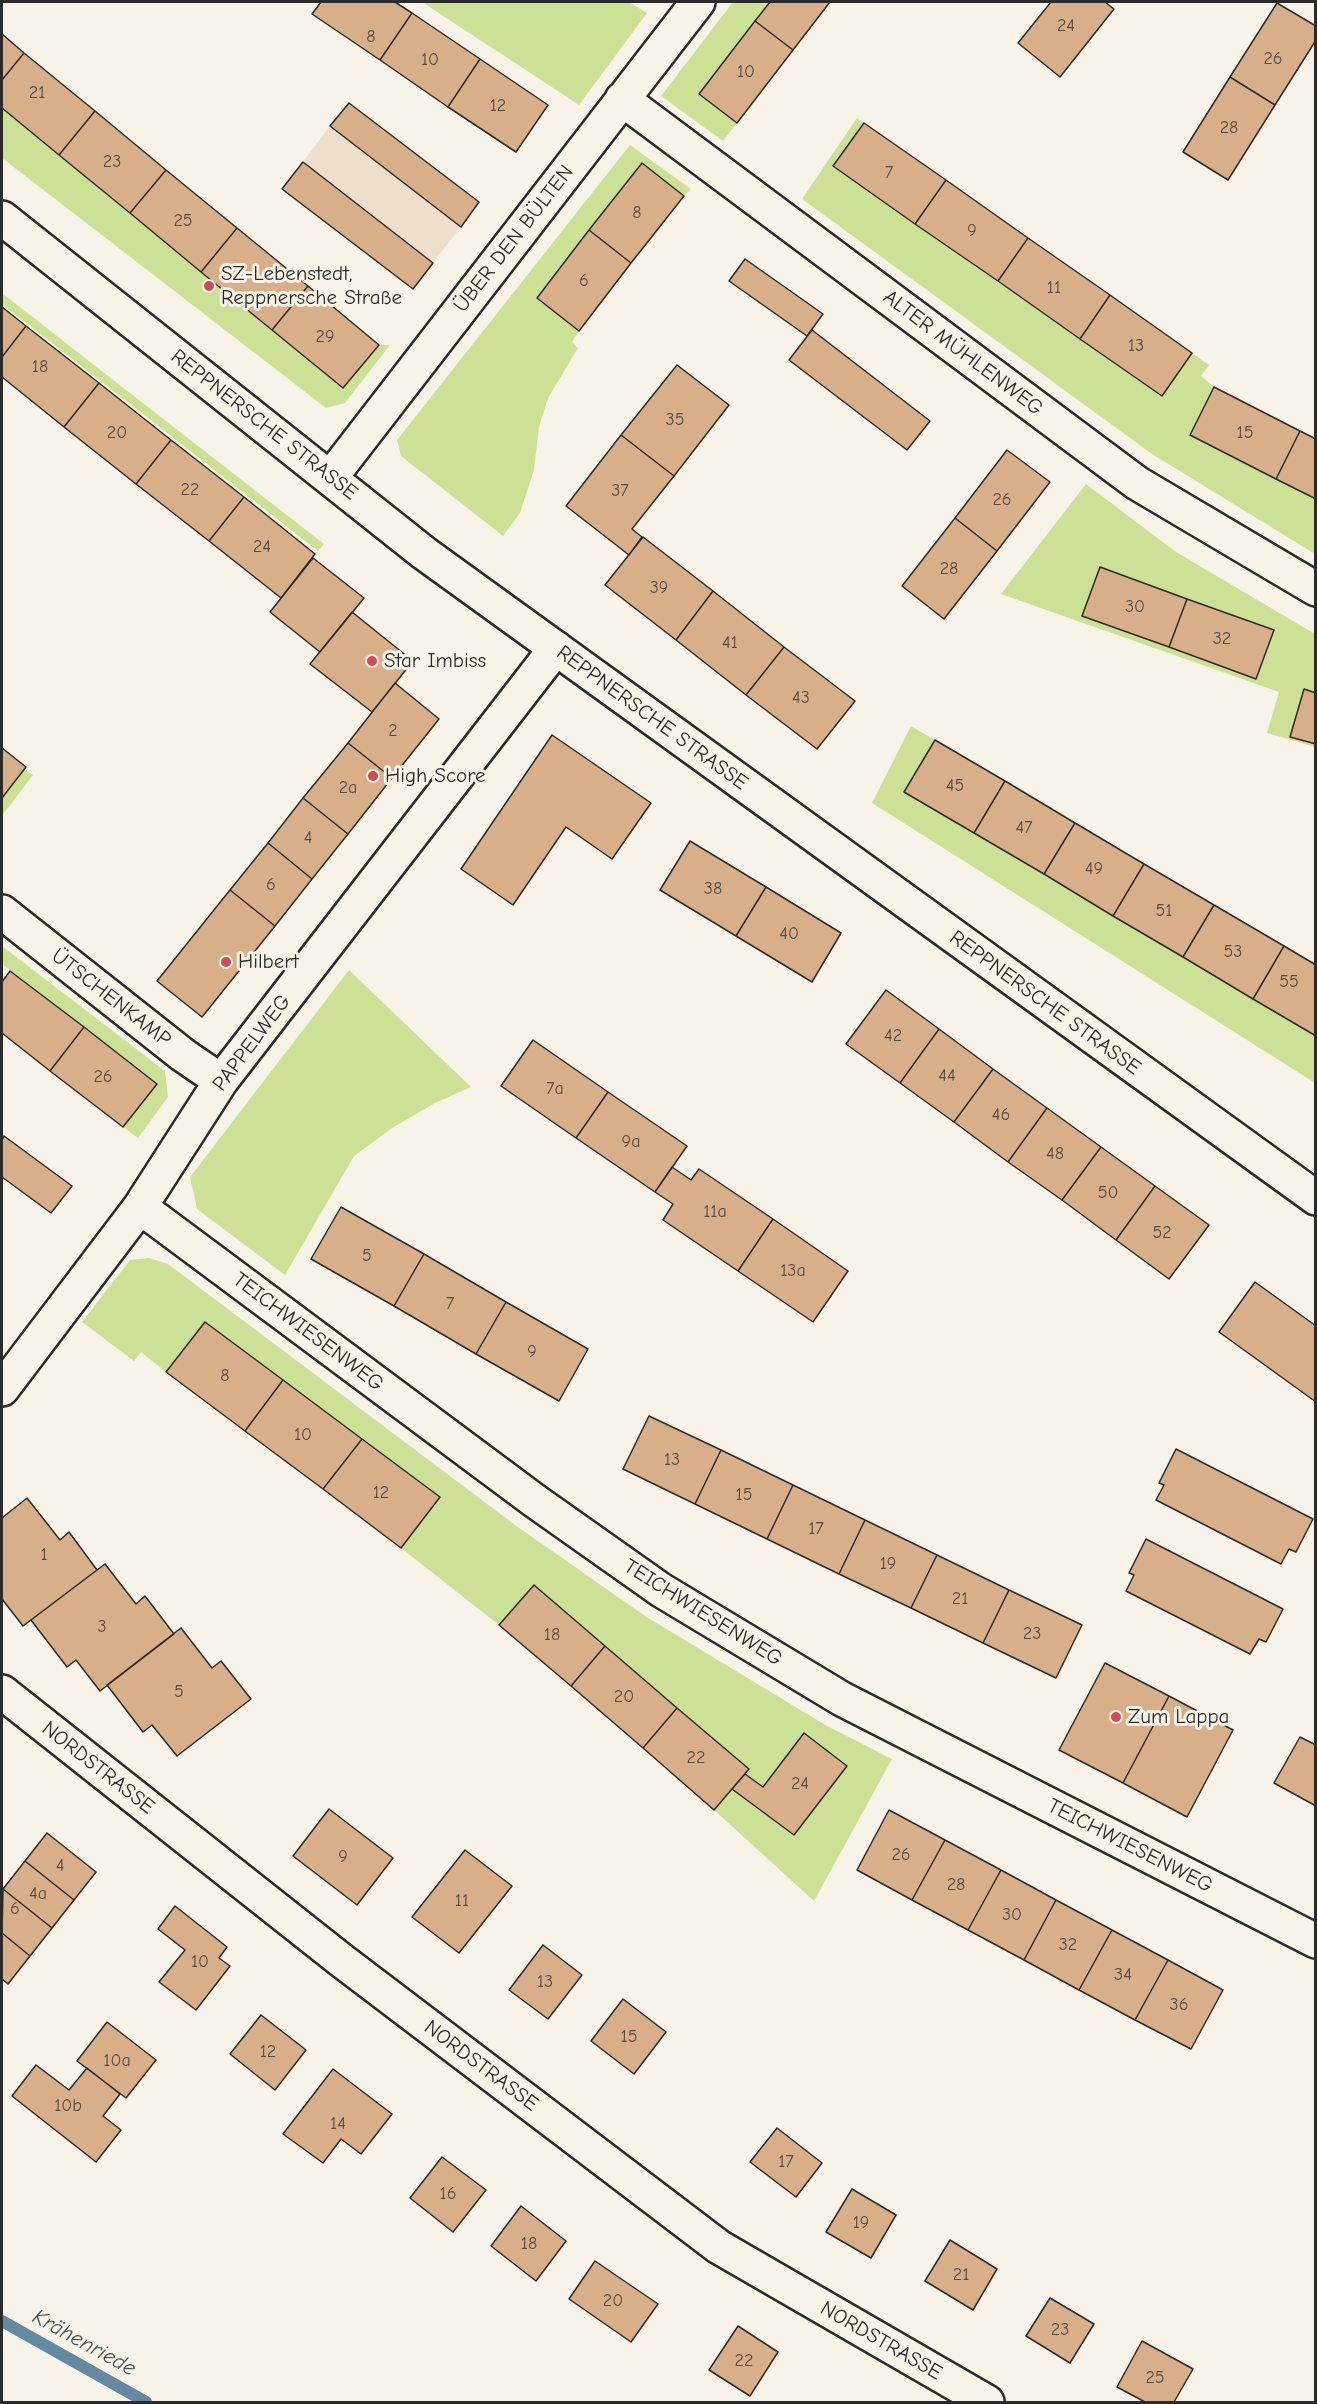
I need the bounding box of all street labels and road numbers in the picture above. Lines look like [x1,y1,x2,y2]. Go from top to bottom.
street label: ÜBER DEN BÜLTEN [449,160,579,318]
street label: ALTER MÜHLENWEG [878,285,1048,421]
street label: REPPNERSCHE STRASSE [166,344,362,506]
street label: REPPNERSCHE STRASSE [551,640,753,796]
street label: REPPNERSCHE STRASSE [944,925,1146,1081]
street label: ÜTSCHENKAMP [46,943,176,1053]
street label: PAPPELWEG [208,990,296,1096]
street label: TEICHWIESENWEG [228,1267,388,1397]
street label: TEICHWIESENWEG [619,1554,787,1672]
street label: NORDSTRASSE [37,1716,159,1820]
street label: TEICHWIESENWEG [1043,1793,1217,1899]
street label: NORDSTRASSE [419,2015,543,2117]
street label: NORDSTRASSE [816,2296,946,2386]

